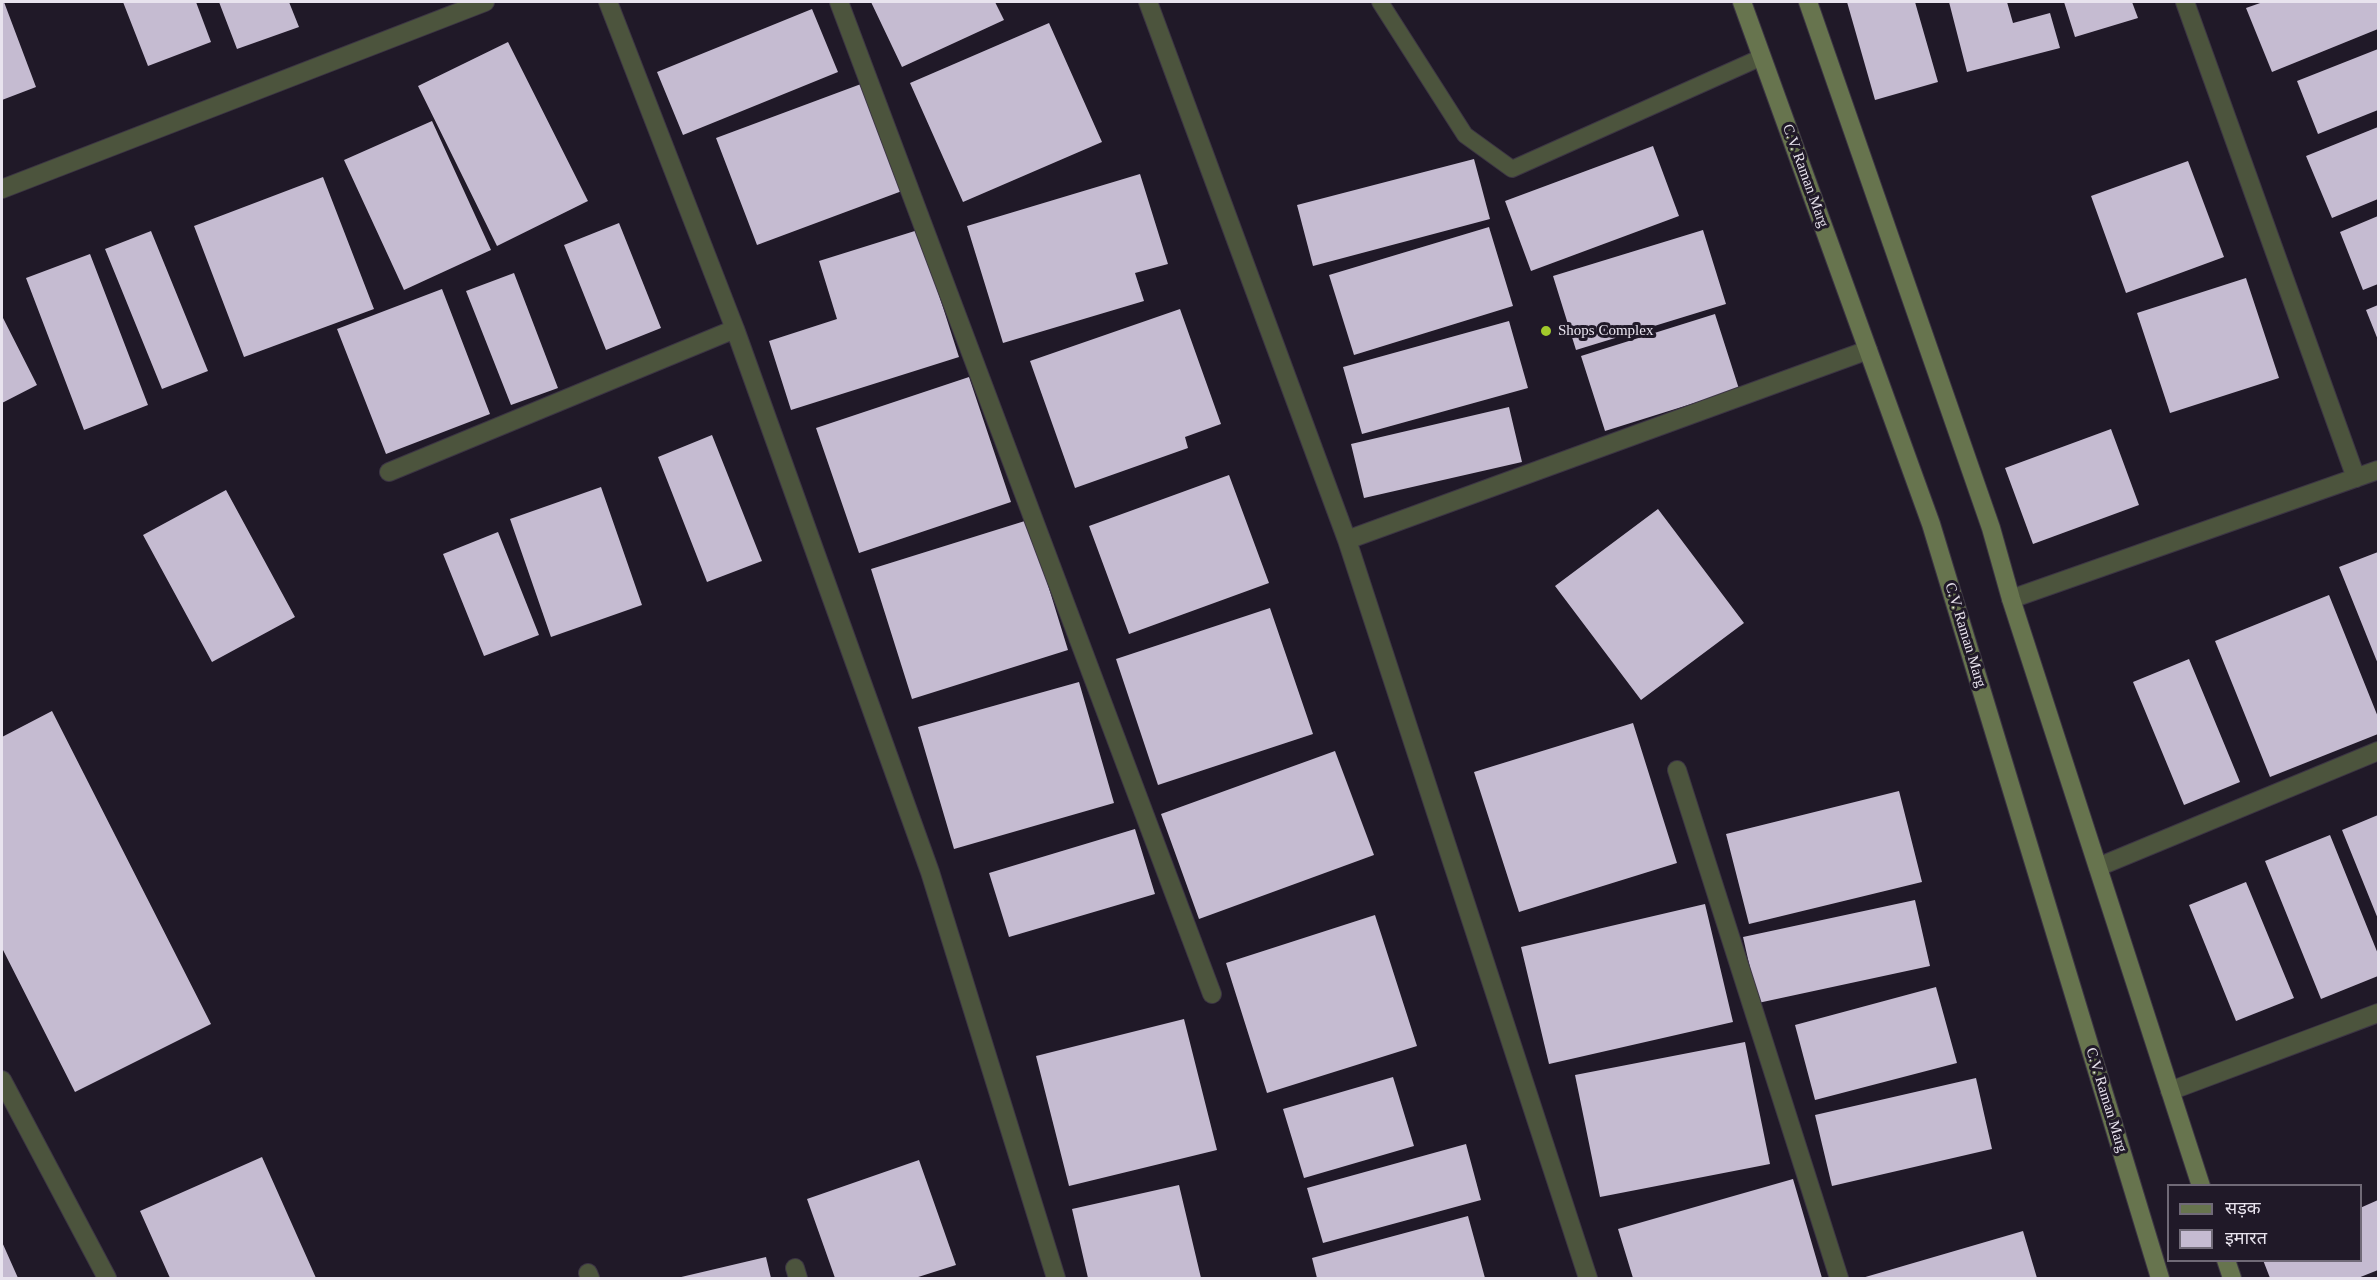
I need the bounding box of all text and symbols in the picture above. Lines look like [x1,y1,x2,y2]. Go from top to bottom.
street label: C.V. Raman Marg [1778,122,1832,230]
place label: Shops Complex [1558,322,1653,340]
marker: Shops Complex [1539,324,1553,338]
street label: C.V. Raman Marg [1941,580,1989,690]
street label: C.V. Raman Marg [2082,1045,2130,1155]
legend [2167,1184,2362,1262]
text: सड़क [2225,1198,2261,1218]
text: इमारत [2225,1228,2267,1248]

